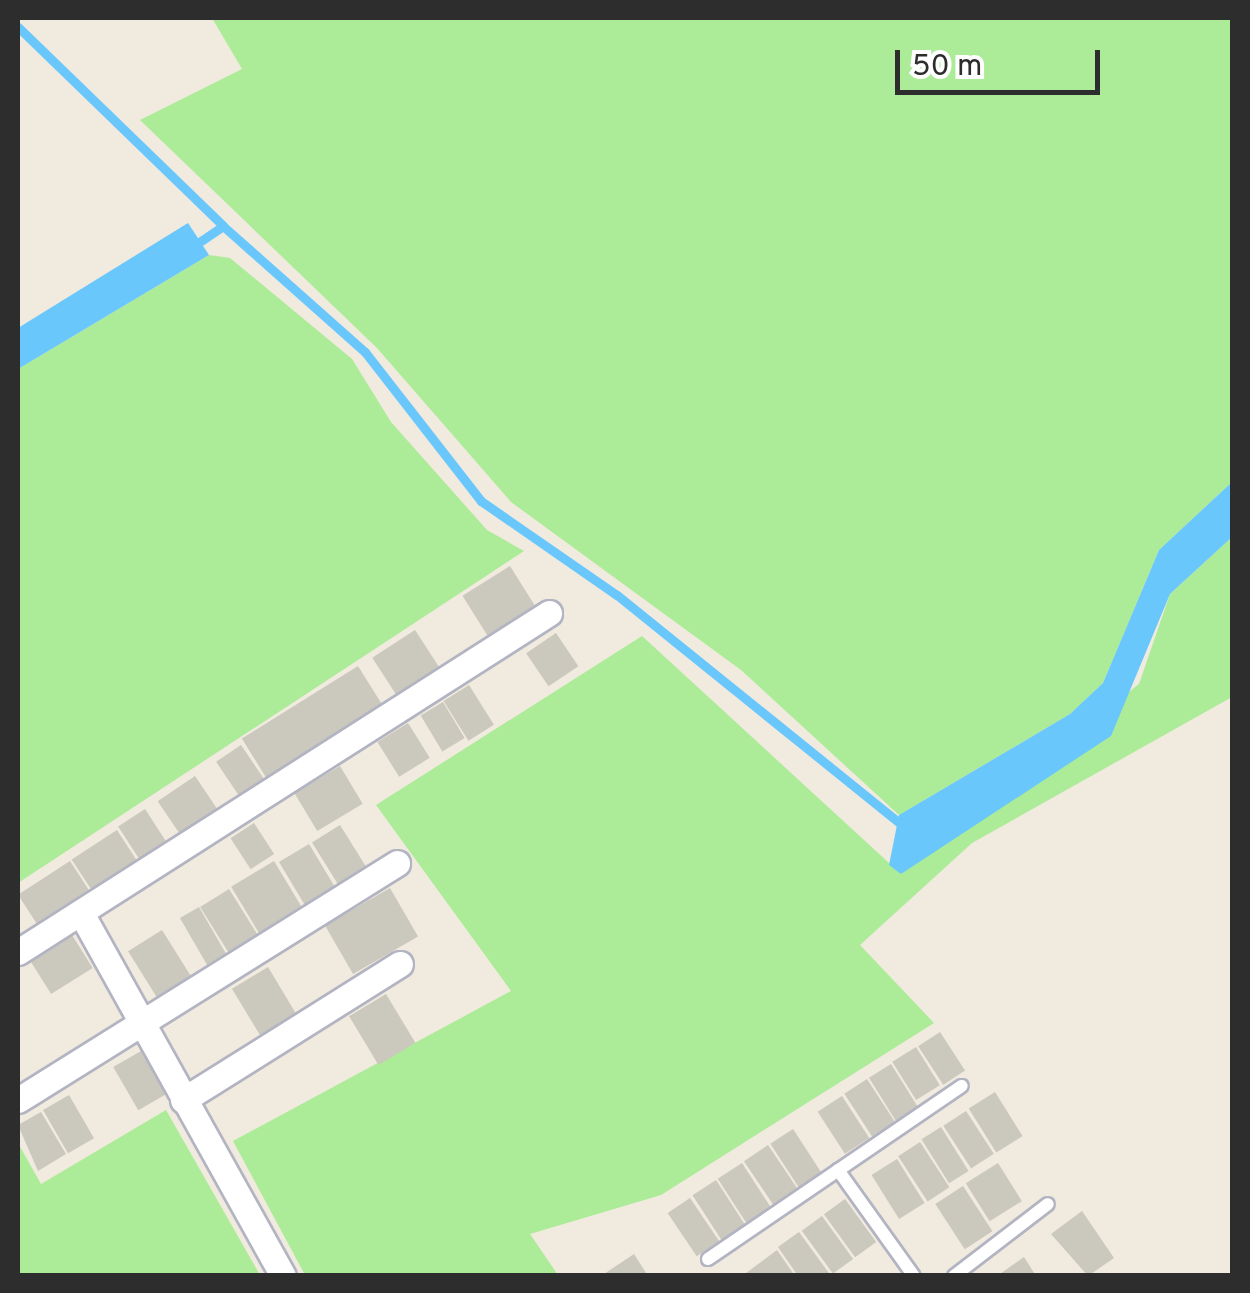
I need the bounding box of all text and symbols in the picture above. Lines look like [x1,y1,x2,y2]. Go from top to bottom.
scale bar [900,30,1105,92]
text: 50 m [912,49,982,86]

